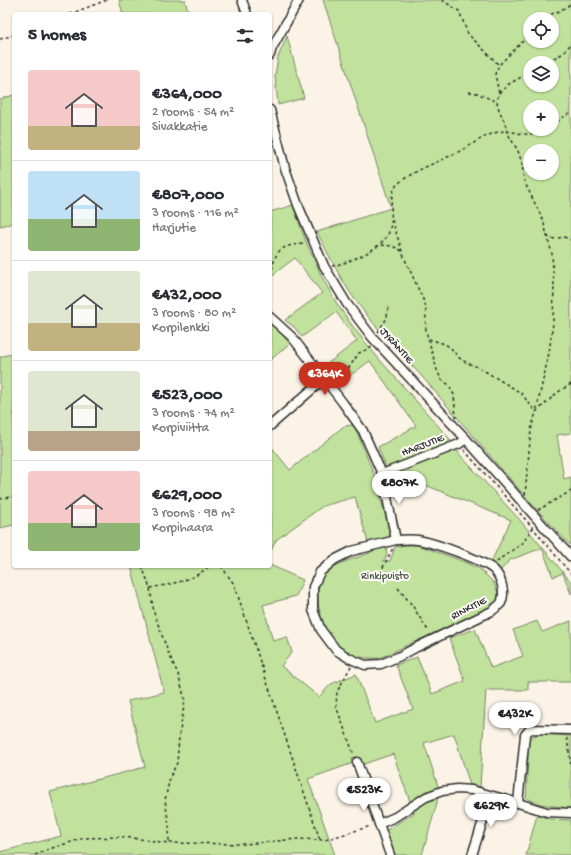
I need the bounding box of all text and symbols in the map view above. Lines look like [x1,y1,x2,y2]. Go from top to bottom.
map controls [523,12,559,180]
button: locate [523,12,559,48]
icon: filters [234,25,256,47]
text: 5 homes [28,26,86,46]
button: layers [523,56,559,92]
text: €364,000 [152,85,222,105]
icon: home [60,86,108,134]
button: + [523,100,559,136]
text: 2 rooms · 54 m² [152,105,234,120]
text: Sivakkatie [152,120,207,135]
button: − [523,144,559,180]
text: €807,000 [152,186,224,206]
icon: home [60,187,108,235]
text: 3 rooms · 116 m² [152,206,239,221]
text: Harjutie [152,221,196,236]
text: €432,000 [152,286,222,306]
icon: home [60,287,108,335]
text: 3 rooms · 80 m² [152,306,236,321]
text: Korpilenkki [152,321,210,336]
street label: JYRÄNTIE [377,326,416,367]
pin: €364K [297,362,353,396]
text: €364K [308,367,342,382]
text: €523,000 [152,386,223,406]
icon: home [60,387,108,435]
text: 3 rooms · 74 m² [152,406,235,421]
text: Korpiviitta [152,421,209,436]
street label: HARJUTIE [400,432,447,460]
pin: €807K [371,471,427,505]
text: €807K [381,476,417,491]
text: €629,000 [152,486,222,506]
icon: home [60,487,108,535]
text: 3 rooms · 98 m² [152,506,235,521]
text: Korpihaara [152,521,213,536]
park label: Rinkipuisto [361,571,409,583]
street label: RINKITIE [449,595,490,623]
pin: €432K [487,702,543,736]
text: €432K [498,707,532,722]
pin: €523K [336,778,392,812]
text: €523K [347,783,381,798]
pin: €629K [463,794,519,828]
text: €629K [474,799,508,814]

